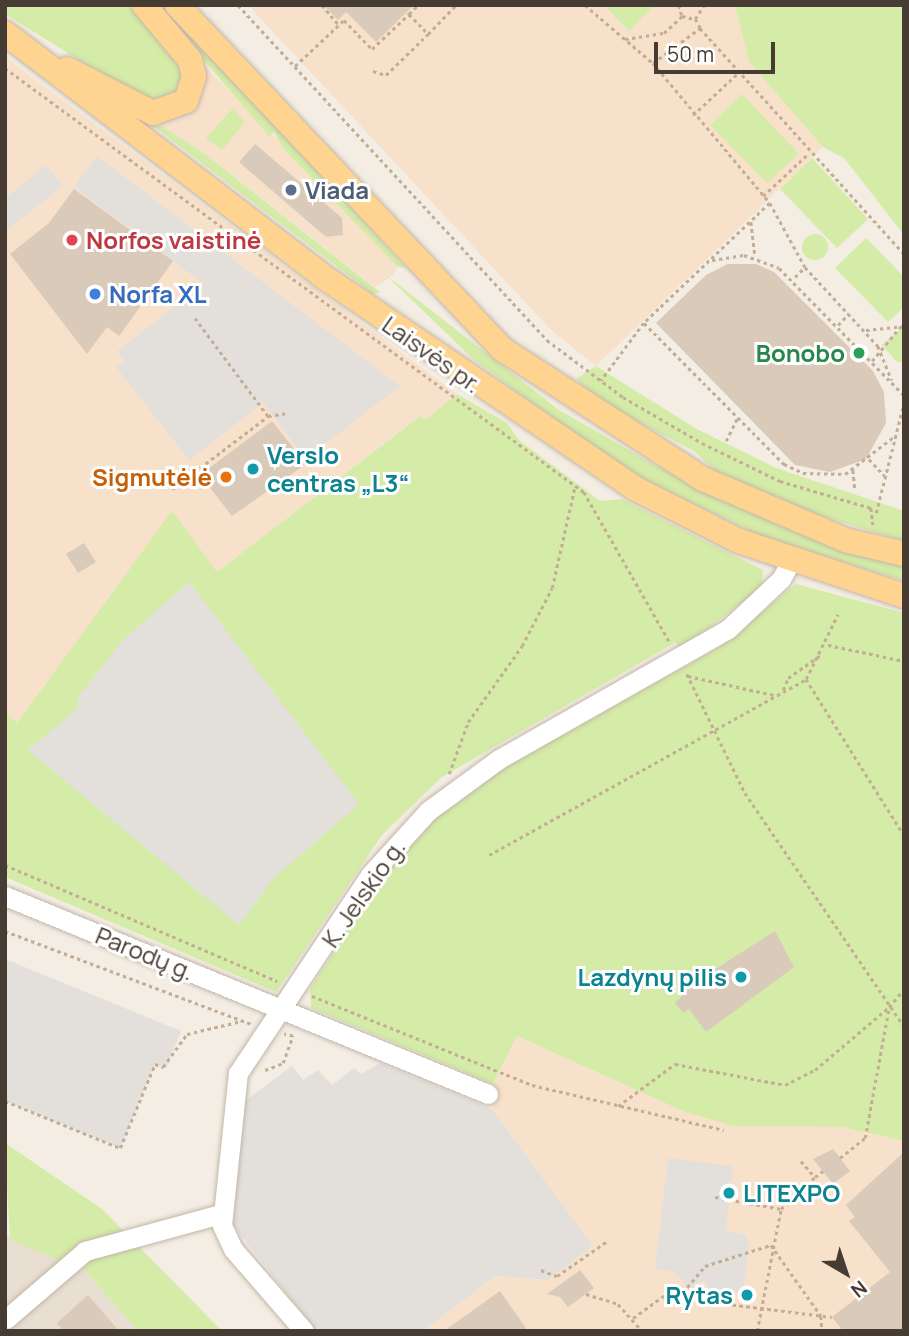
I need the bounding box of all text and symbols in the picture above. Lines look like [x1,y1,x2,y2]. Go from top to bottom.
scale bar [657,28,778,72]
text: 50 m [667,40,714,68]
place label: Viada [305,176,369,204]
marker: Viada [283,182,299,198]
place label: Norfos vaistinė [86,226,261,254]
marker: Norfos vaistinė [64,232,80,248]
place label: Norfa XL [109,280,207,308]
marker: Norfa XL [87,286,103,302]
street label: Laisvės pr. [377,310,487,398]
place label: Bonobo [756,339,845,367]
marker: Bonobo [851,345,867,361]
place label: Verslo centras „L3“ [267,441,409,497]
marker: Verslo centras „L3“ [245,461,261,477]
place label: Sigmutėlė [92,463,212,491]
marker: Sigmutėlė [218,469,234,485]
street label: K. Jelskio g. [315,833,411,953]
street label: Parodų g. [92,920,198,986]
place label: Lazdynų pilis [577,963,727,991]
marker: Lazdynų pilis [733,969,749,985]
place label: LITEXPO [743,1179,840,1207]
marker: LITEXPO [721,1185,737,1201]
north arrow [811,1238,881,1308]
text: N [846,1275,873,1304]
place label: Rytas [666,1281,733,1309]
marker: Rytas [739,1287,755,1303]

